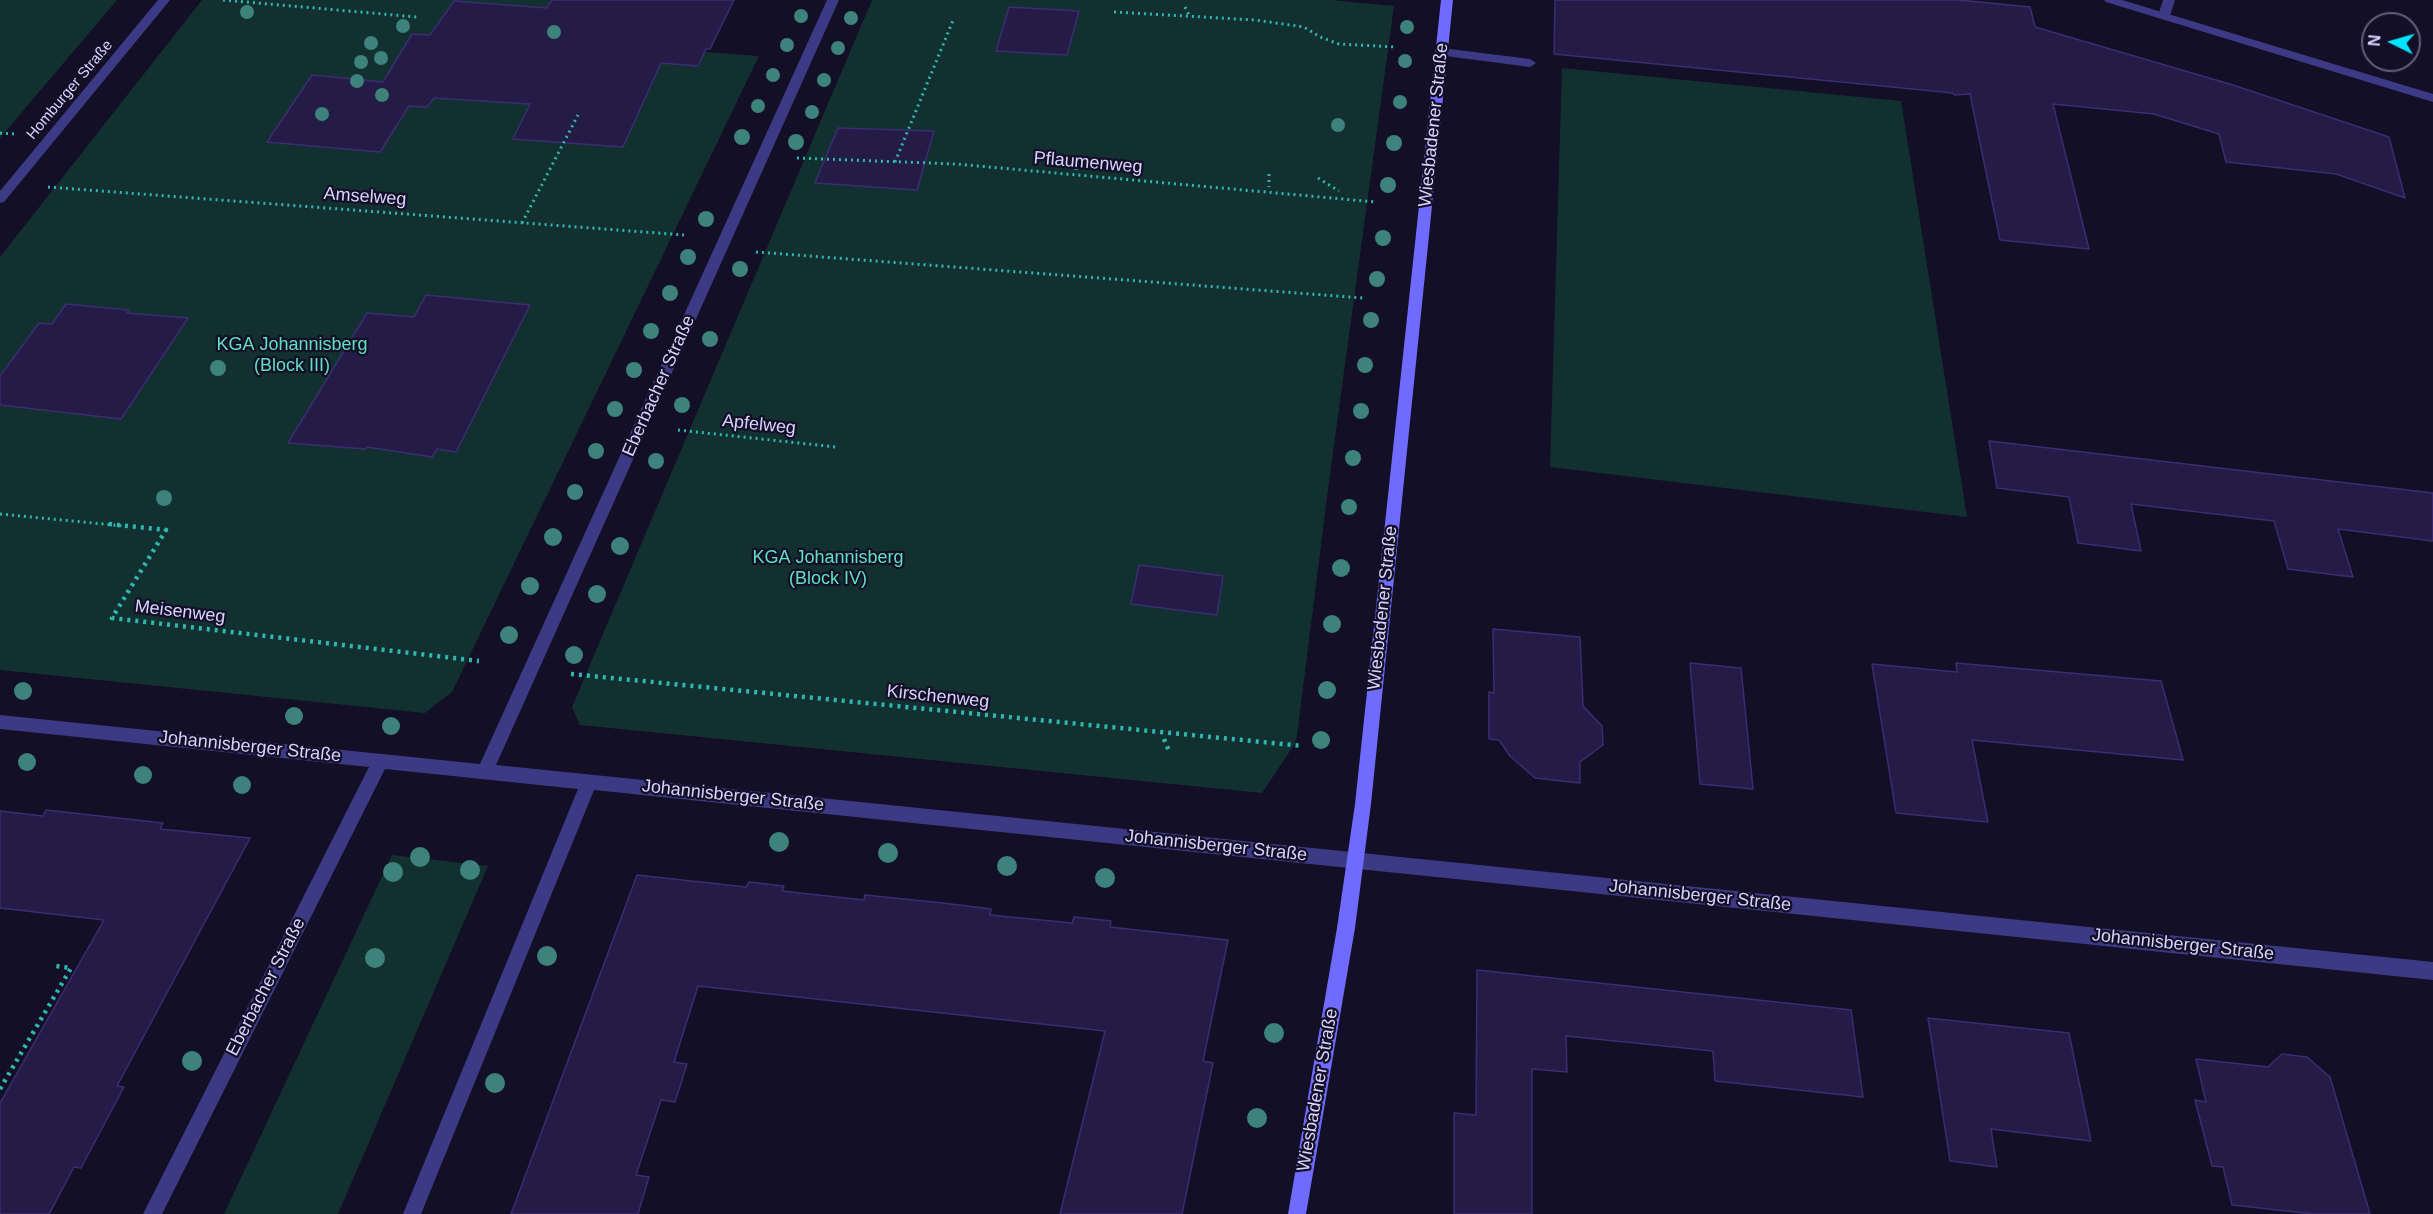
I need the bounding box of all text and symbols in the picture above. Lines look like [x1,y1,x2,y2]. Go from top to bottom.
north arrow [2361,12,2421,72]
text: N [2366,34,2384,47]
street label: Homburger Straße [23,37,117,143]
street label: Wiesbadener Straße [1415,42,1453,208]
street label: Pflaumenweg [1033,147,1143,179]
street label: Amselweg [323,183,407,211]
street label: Eberbacher Straße [618,312,700,460]
park label: KGA Johannisberg (Block III) [216,334,368,376]
street label: Apfelweg [721,410,797,440]
street label: Wiesbadener Straße [1364,525,1402,691]
park label: KGA Johannisberg (Block IV) [752,547,904,590]
street label: Meisenweg [134,596,226,628]
street label: Kirschenweg [886,681,990,713]
street label: Johannisberger Straße [158,727,342,767]
street label: Johannisberger Straße [641,776,825,816]
street label: Johannisberger Straße [1124,826,1308,866]
street label: Johannisberger Straße [1608,876,1792,916]
street label: Eberbacher Straße [222,914,310,1060]
street label: Johannisberger Straße [2091,925,2275,965]
street label: Wiesbadener Straße [1293,1007,1343,1173]

